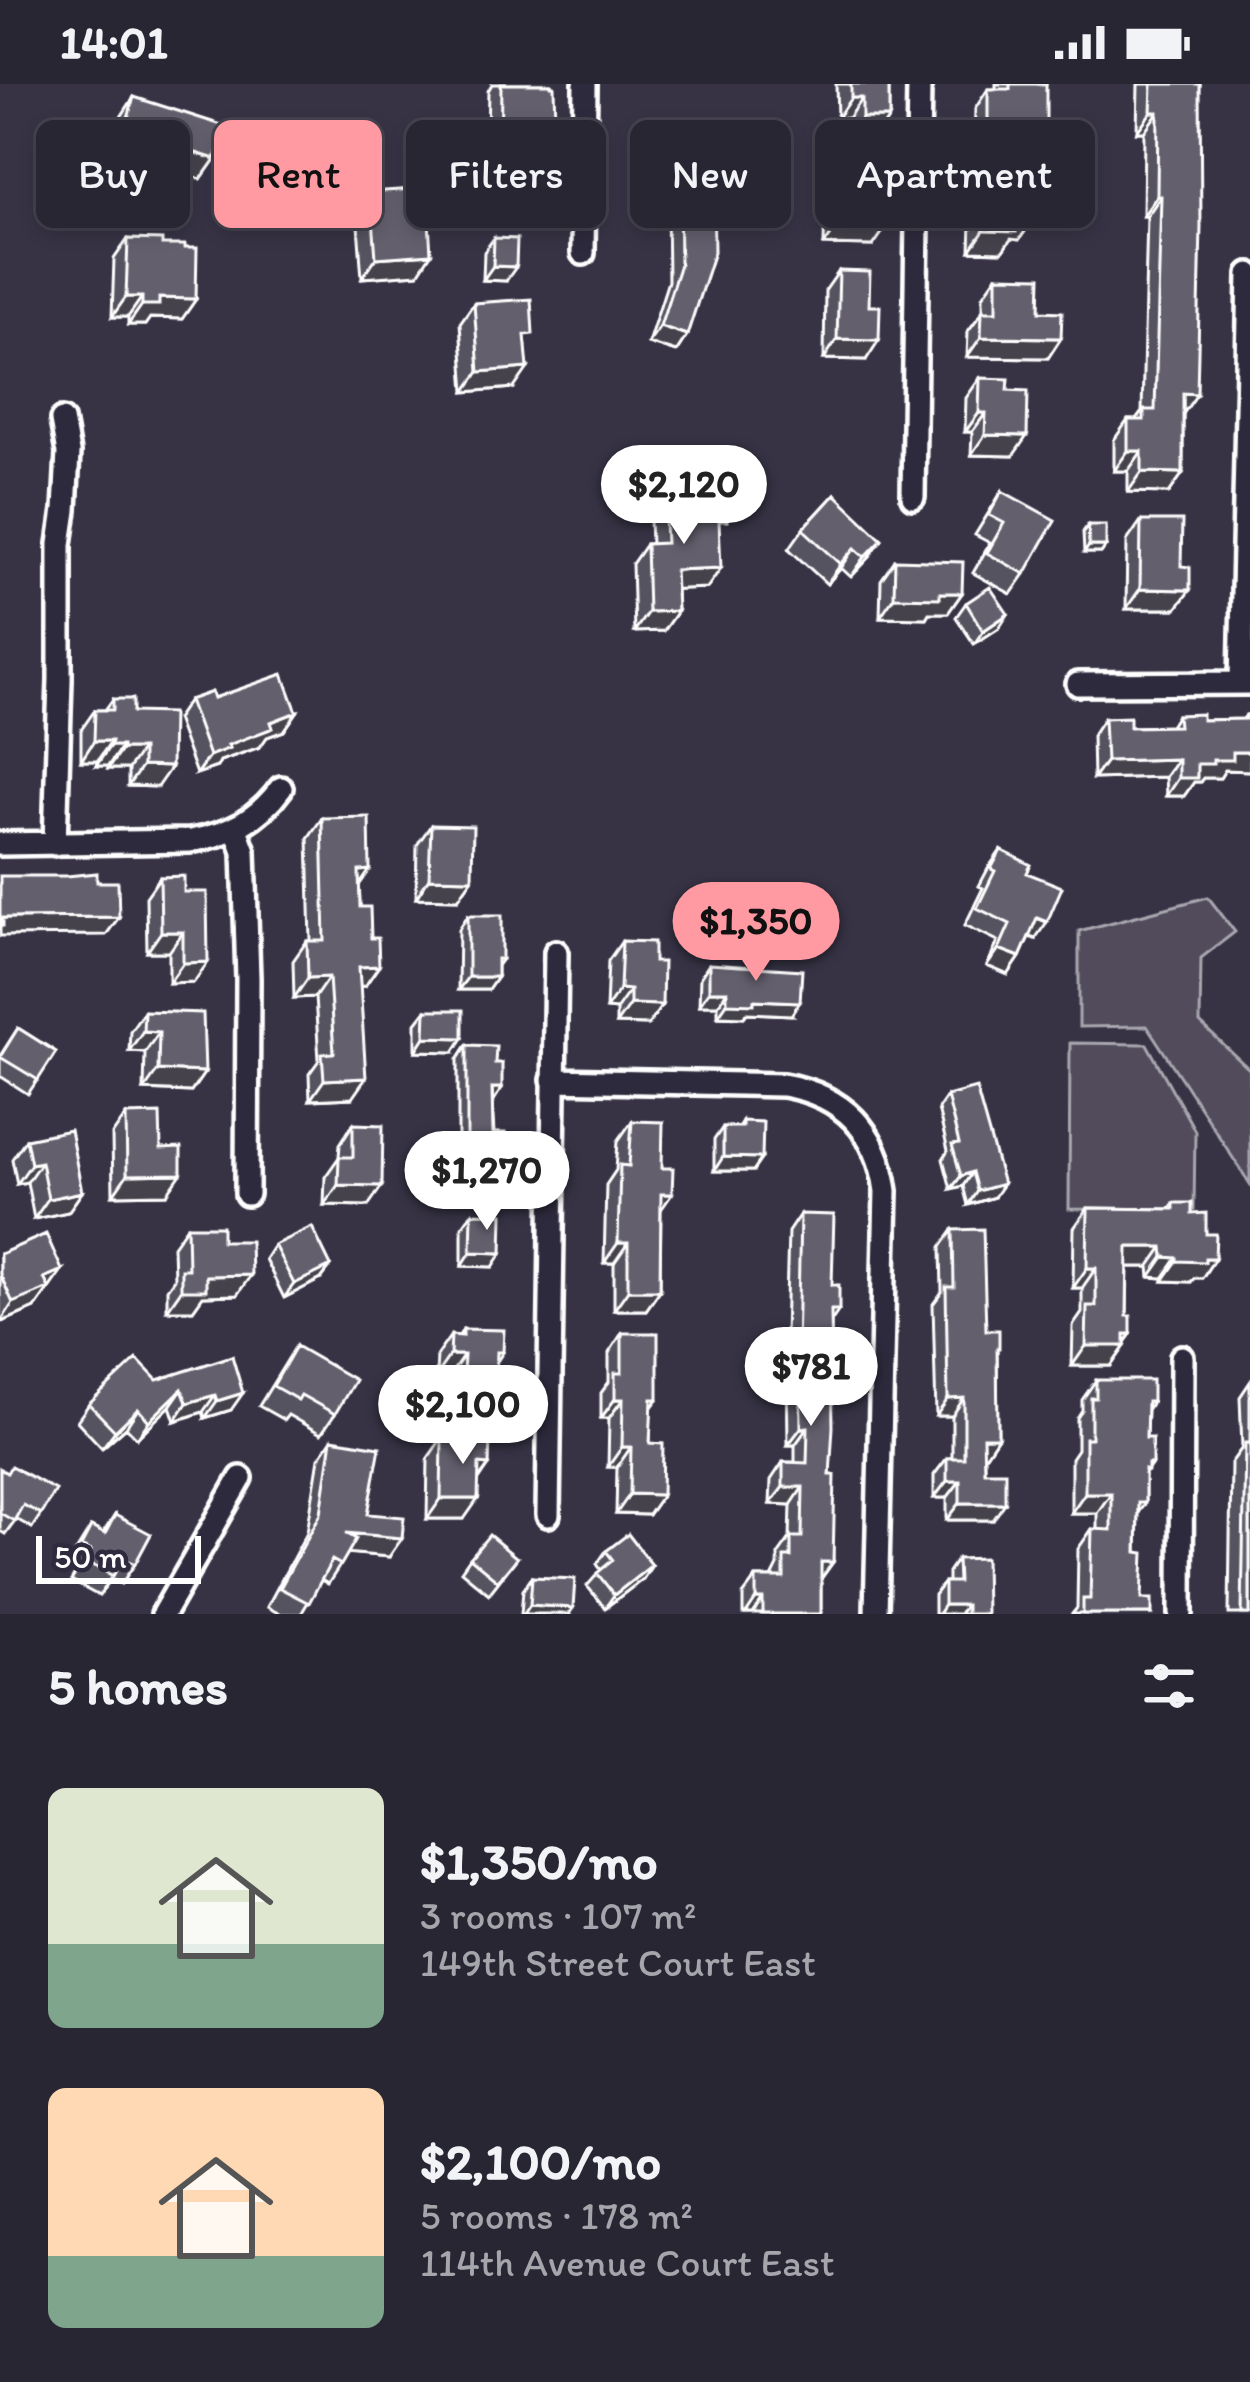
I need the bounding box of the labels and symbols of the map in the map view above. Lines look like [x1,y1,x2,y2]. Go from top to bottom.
pin: $2,120 [586,445,782,547]
pin: $1,350 [658,882,854,984]
pin: $1,270 [389,1131,585,1233]
pin: $781 [740,1327,882,1429]
pin: $2,100 [365,1365,561,1467]
scale bar [36,1530,201,1583]

